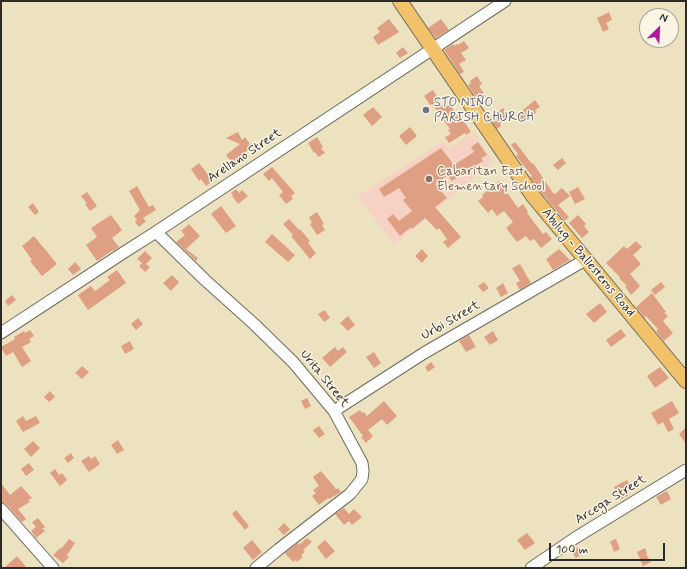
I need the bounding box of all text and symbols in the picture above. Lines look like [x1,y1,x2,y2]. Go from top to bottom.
north arrow [639,8,679,48]
text: N [657,10,670,26]
place label: STO NIÑO PARISH CHURCH [434,95,533,126]
marker: STO NIÑO PARISH CHURCH [421,105,431,115]
street label: Arellano Street [205,125,285,187]
place label: Cabaritan East Elementary School [437,164,545,195]
marker: Cabaritan East Elementary School [424,174,434,184]
street label: Abulug - Ballesteros Road [538,205,638,321]
street label: Urbi Street [419,298,483,344]
street label: Urita Street [296,347,352,411]
street label: Arcega Street [572,472,650,528]
scale bar [551,535,667,561]
text: 100 m [556,542,588,558]

